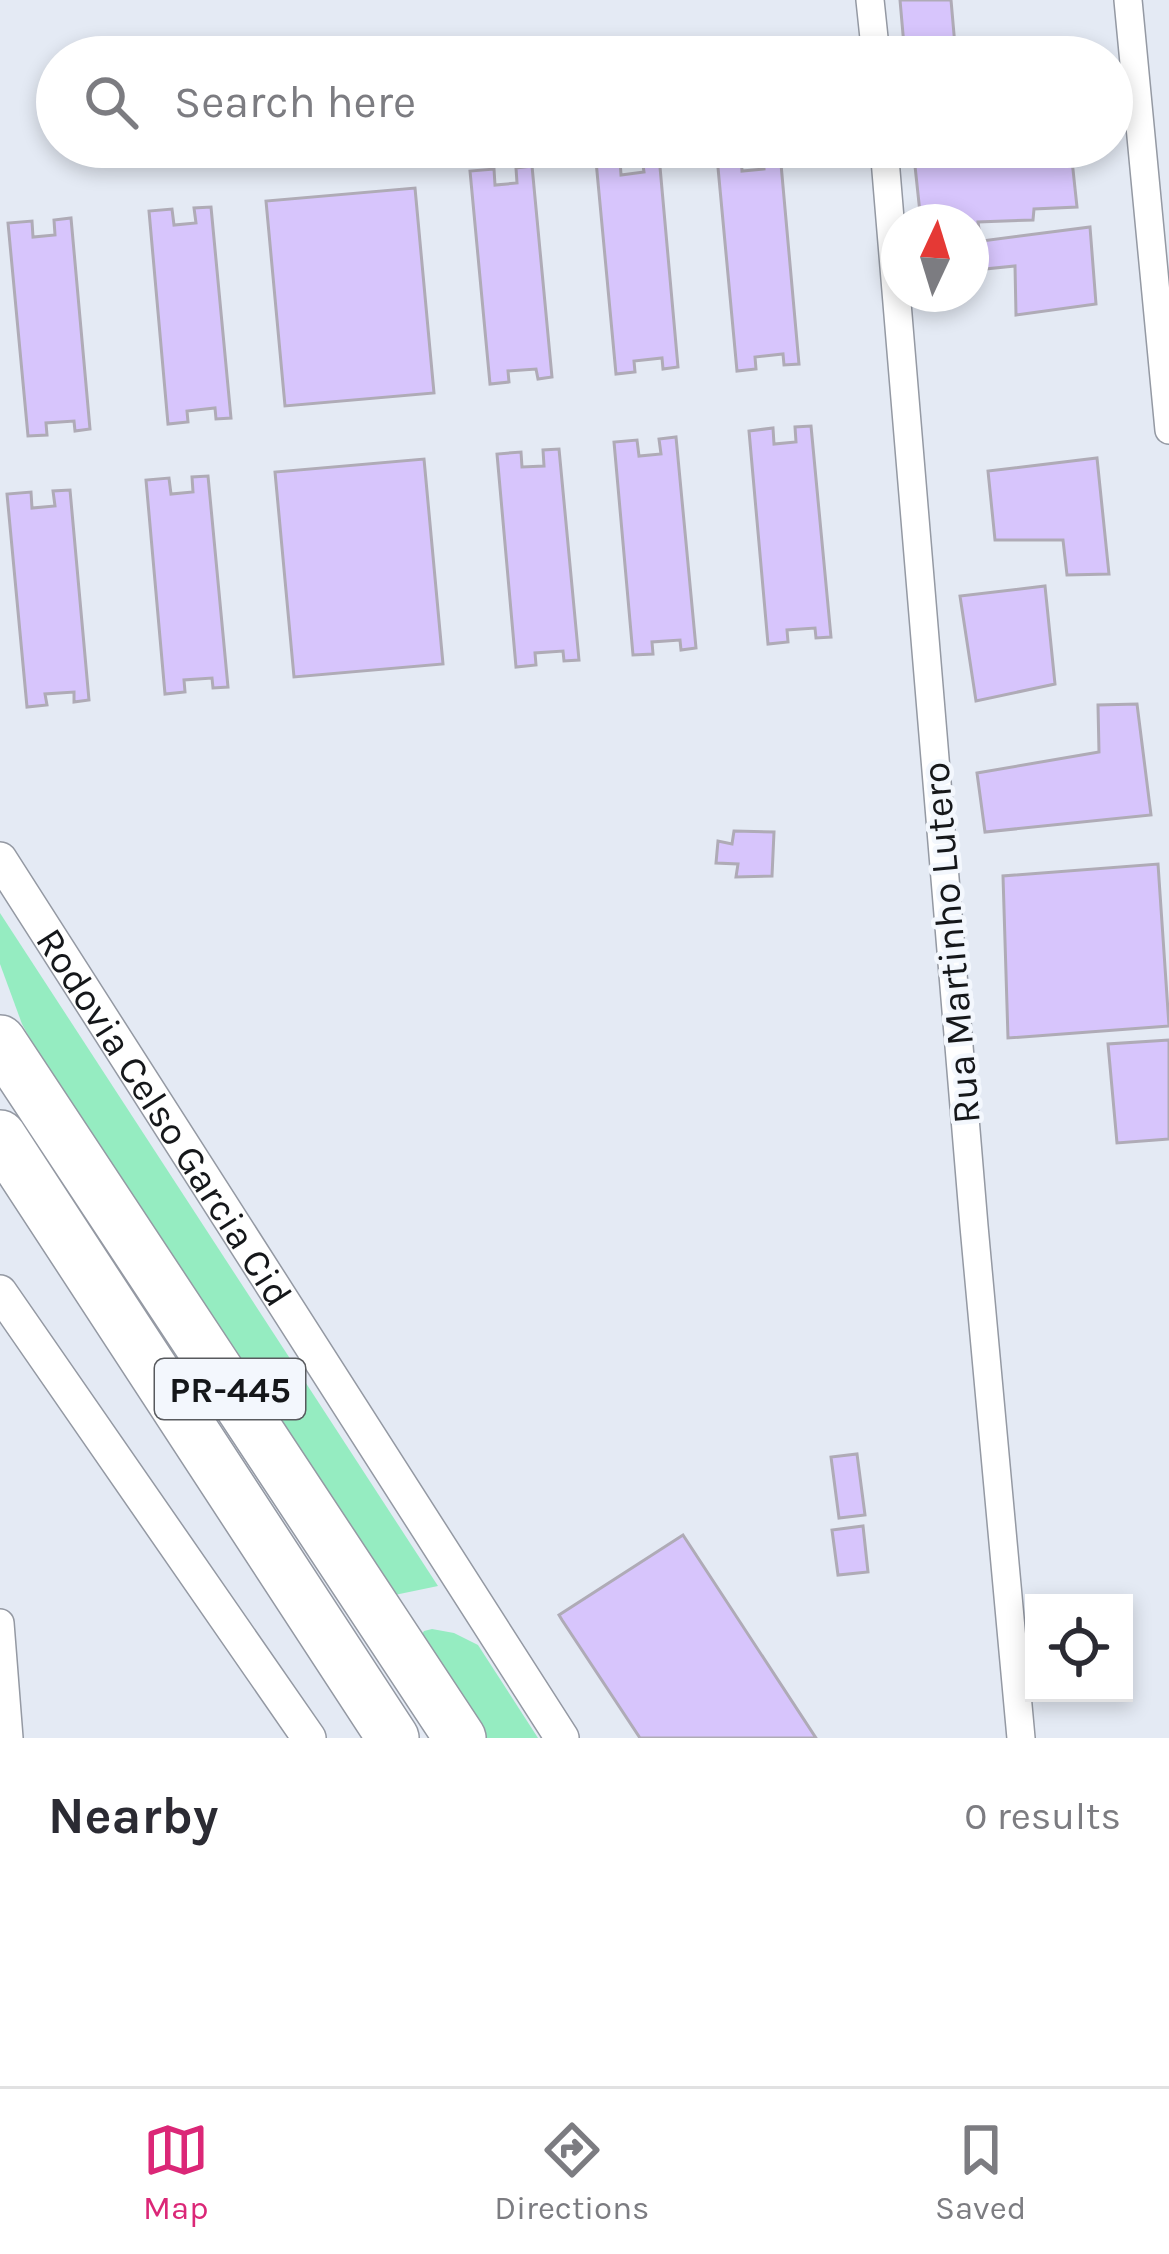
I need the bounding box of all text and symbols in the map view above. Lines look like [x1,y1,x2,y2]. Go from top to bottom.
search box [36,36,1133,168]
icon: search [78,69,144,135]
text: Search here [174,76,416,128]
north arrow [881,204,989,312]
street label: Rua Martinho Lutero [912,760,990,1126]
street label: Rodovia Celso Garcia Cid [26,920,302,1315]
road number: PR-445 [155,1359,305,1419]
map controls [1025,1594,1133,1702]
button: locate [1025,1594,1133,1702]
text: Nearby [48,1786,218,1846]
text: 0 results [964,1793,1121,1839]
tab: Map [143,2117,209,2227]
tab: Directions [494,2117,649,2227]
tab: Saved [935,2117,1026,2227]

